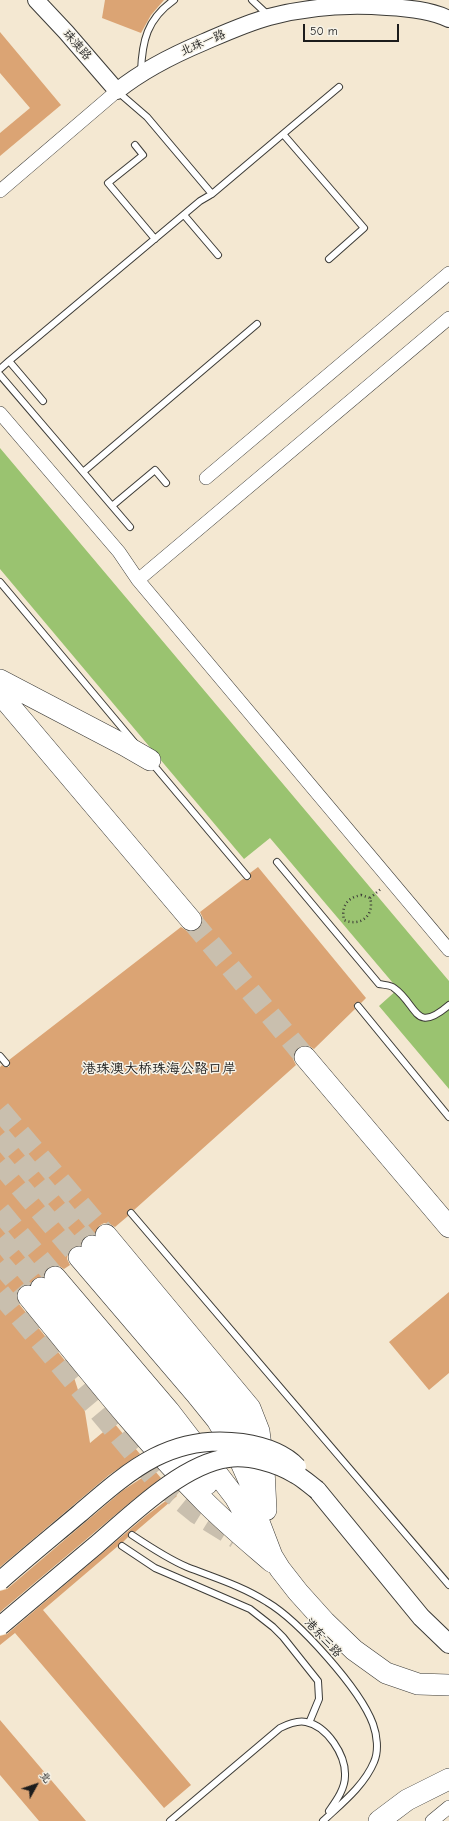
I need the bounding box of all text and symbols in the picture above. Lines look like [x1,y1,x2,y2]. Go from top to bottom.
scale bar [305,16,401,42]
text: 50 m [310,24,338,38]
street label: 珠澳路 [60,27,94,63]
street label: 北珠一路 [178,27,228,59]
district label: 港珠澳大桥珠海公路口岸 [82,1061,236,1077]
street label: 港东三路 [301,1616,345,1660]
north arrow [16,1765,56,1805]
text: 北 [37,1769,54,1785]

